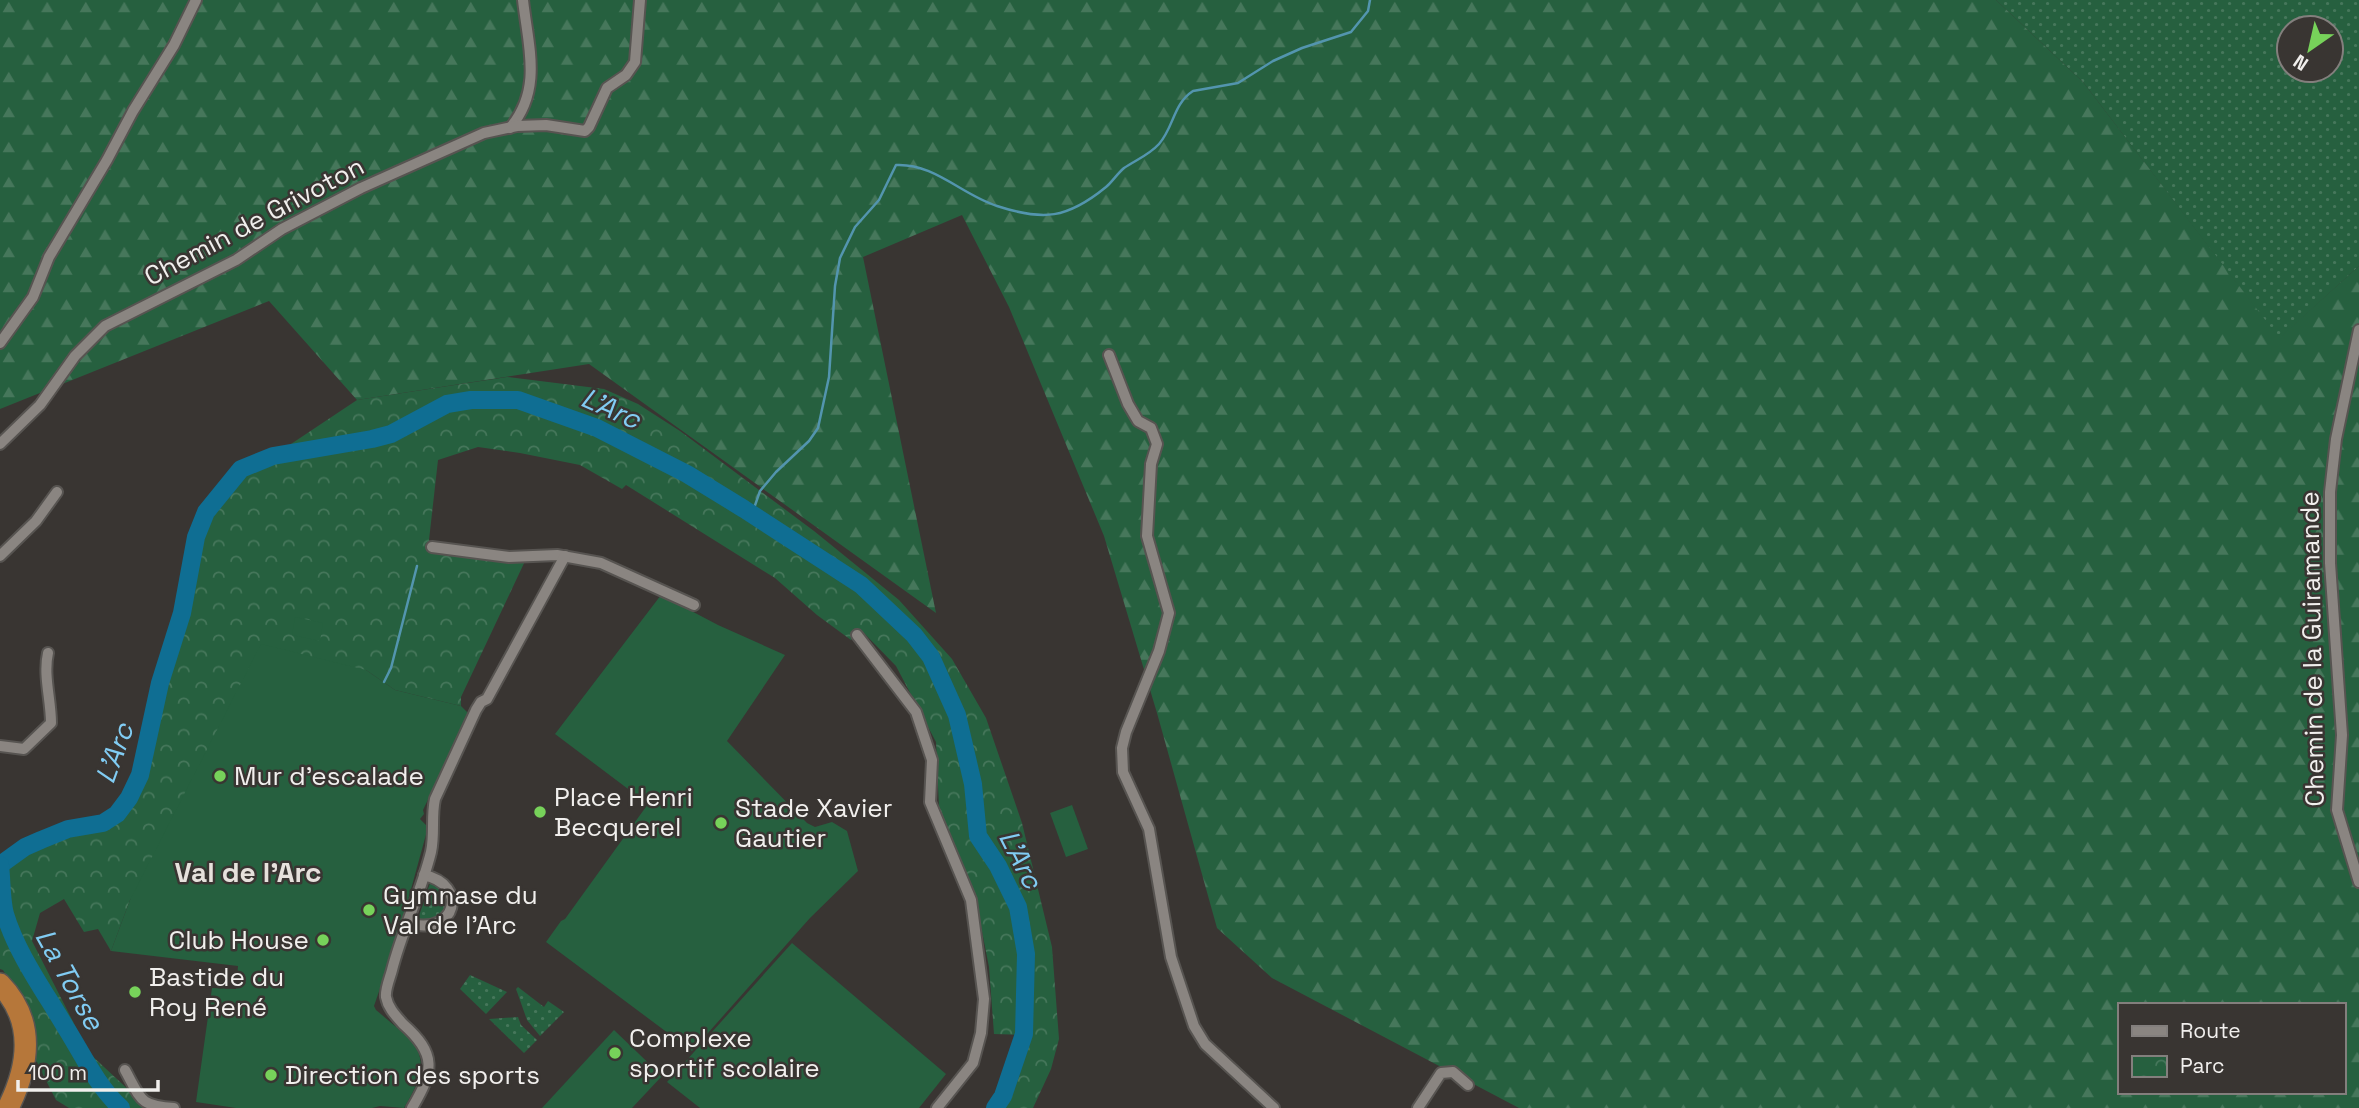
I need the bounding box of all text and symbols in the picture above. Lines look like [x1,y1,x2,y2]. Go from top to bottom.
north arrow [2275,14,2345,84]
text: N [2289,49,2313,77]
street label: Chemin de Grivoton [138,149,370,293]
water label: L'Arc [576,379,648,437]
street label: Chemin de la Guiramande [2292,491,2332,807]
water label: L'Arc [87,717,142,788]
place label: Mur d'escalade [234,759,424,793]
marker: Mur d'escalade [212,768,228,784]
place label: Place Henri Becquerel [554,780,693,844]
place label: Stade Xavier Gautier [735,791,893,855]
marker: Place Henri Becquerel [532,804,548,820]
marker: Stade Xavier Gautier [713,815,729,831]
water label: L'Arc [991,823,1052,896]
district label: Val de l'Arc [175,854,321,890]
place label: Gymnase du Val de l'Arc [383,878,538,942]
marker: Gymnase du Val de l'Arc [361,902,377,918]
water label: La Torse [27,922,113,1037]
place label: Club House [168,923,309,957]
marker: Club House [315,932,331,948]
place label: Bastide du Roy René [149,960,284,1024]
marker: Bastide du Roy René [127,984,143,1000]
legend [2118,1003,2345,1094]
text: Route [2180,1017,2241,1044]
place label: Complexe sportif scolaire [629,1021,820,1085]
marker: Complexe sportif scolaire [607,1045,623,1061]
scale bar [18,1048,158,1092]
text: Parc [2180,1052,2225,1079]
place label: Direction des sports [285,1058,540,1092]
text: 100 m [28,1059,87,1086]
marker: Direction des sports [263,1067,279,1083]

